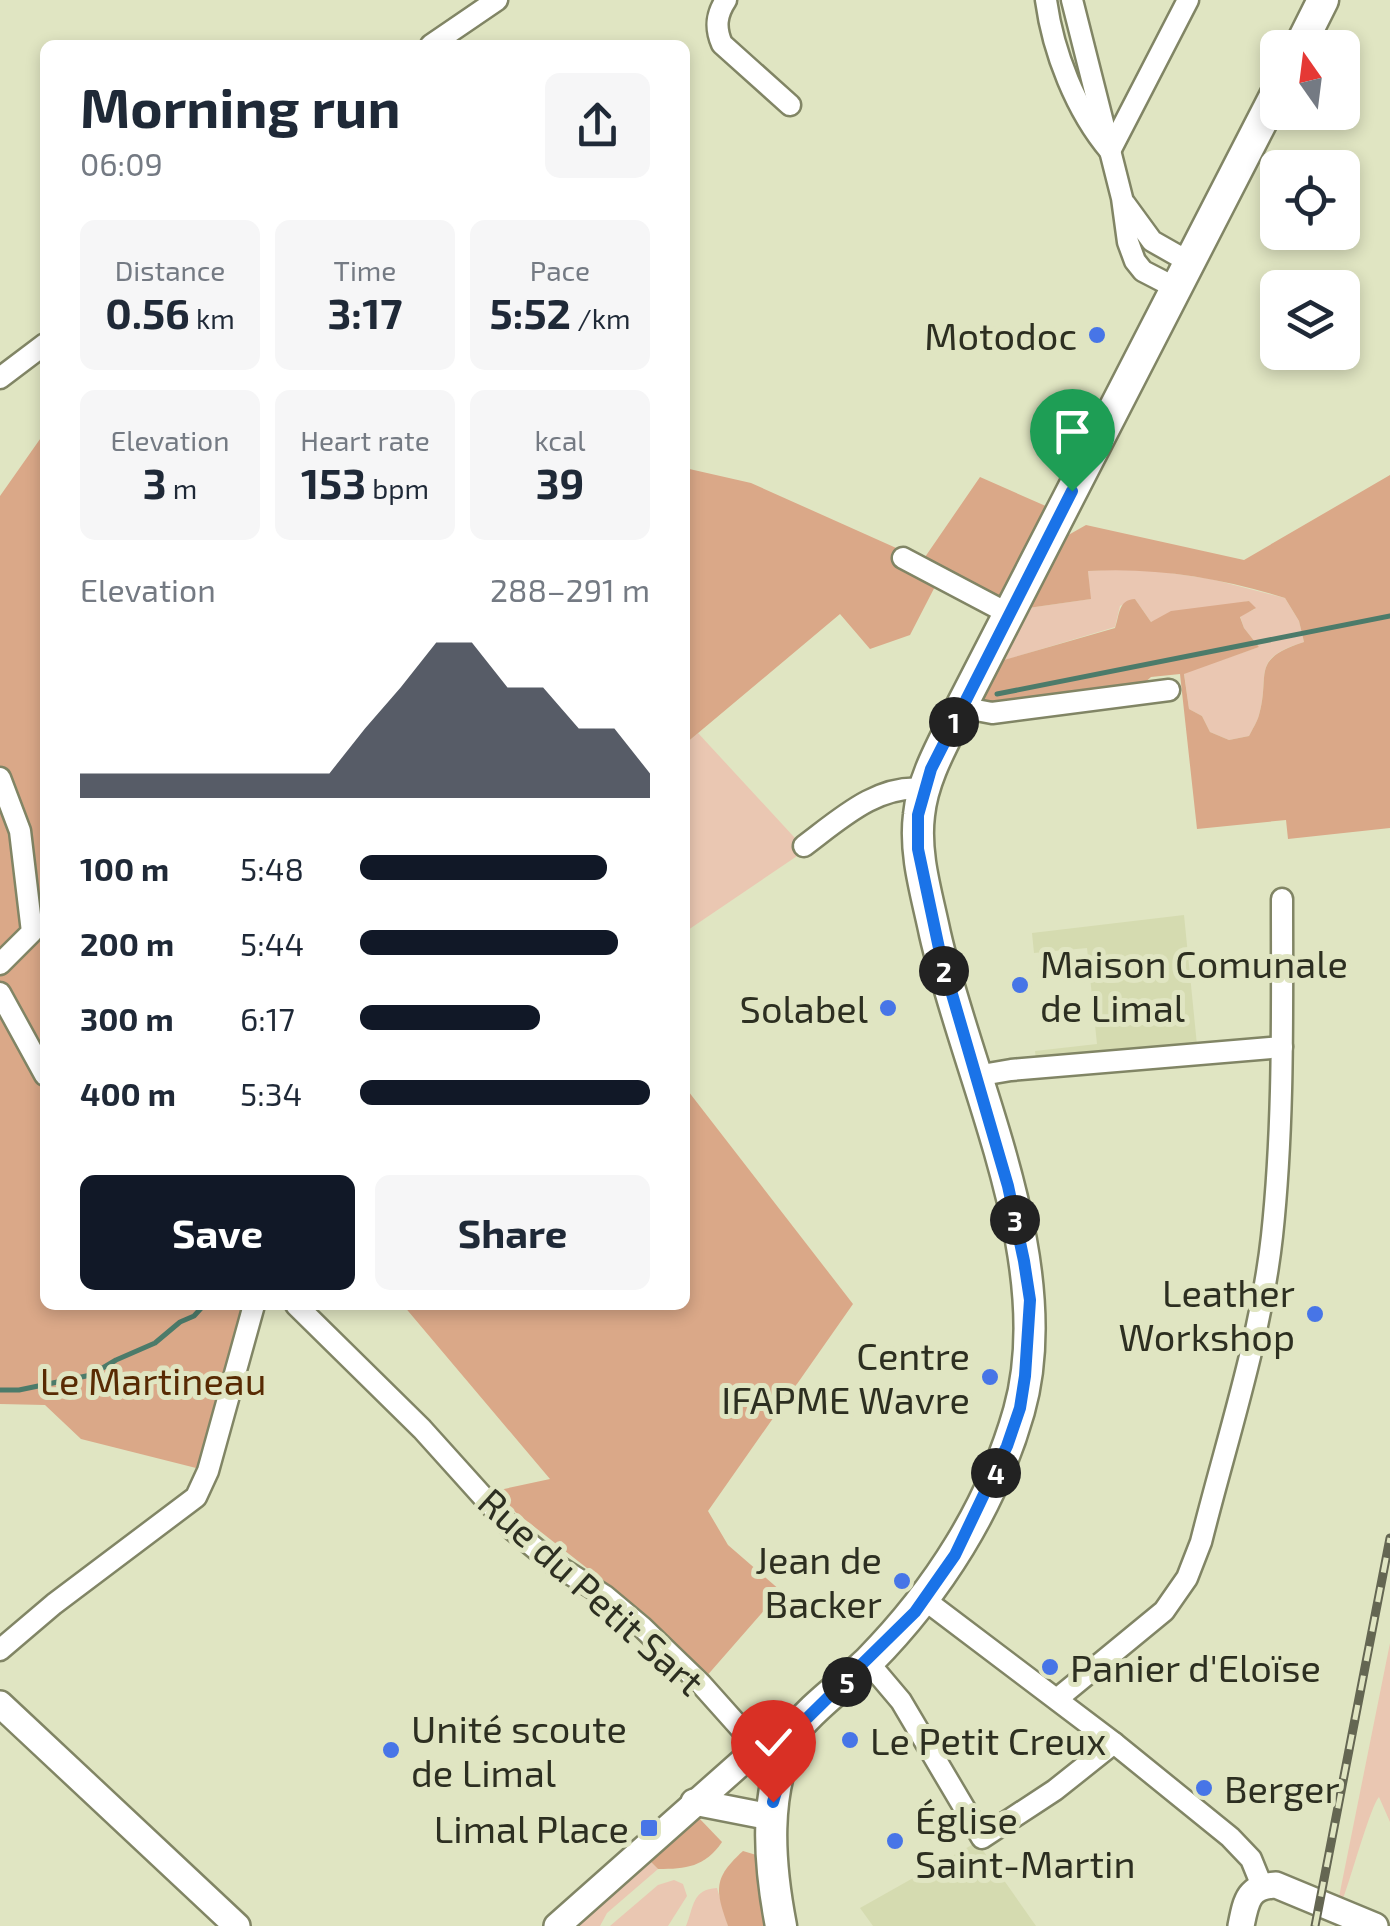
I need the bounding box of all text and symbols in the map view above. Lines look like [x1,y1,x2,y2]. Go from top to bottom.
north arrow [1260,30,1360,130]
map controls [1260,30,1360,370]
text: Morning run [80,73,401,139]
button: share [545,73,650,178]
text: 06:09 [80,144,163,182]
button: locate [1260,150,1360,250]
text: Distance [115,253,225,287]
text: Time [334,253,396,287]
text: Pace [530,253,590,287]
button: layers [1260,270,1360,370]
text: 0.56 [105,287,190,337]
text: 3:17 [328,287,402,337]
text: 5:52 [489,287,571,337]
text: km [190,301,235,335]
text: /km [571,301,631,335]
place label: Motodoc [924,312,1077,358]
marker: Motodoc [1086,324,1108,346]
pin [1030,389,1115,492]
icon: arrive [1045,404,1100,459]
text: Elevation [111,423,229,457]
text: Heart rate [300,423,430,457]
text: kcal [534,423,586,457]
text: 3 [143,457,167,507]
text: 153 [301,457,366,507]
text: 39 [536,457,584,507]
text: m [167,471,197,505]
text: bpm [366,471,429,505]
text: Elevation [80,570,216,608]
text: 288–291 m [490,570,650,608]
pin: 1 [929,697,979,747]
text: 1 [948,705,960,739]
text: 100 m [80,849,169,887]
text: 5:48 [240,849,304,887]
text: 200 m [80,924,174,962]
text: 5:44 [240,924,304,962]
place label: Maison Comunale de Limal [1040,940,1348,1030]
pin: 2 [919,946,969,996]
text: 2 [936,954,952,988]
marker: Maison Comunale de Limal [1009,974,1031,996]
place label: Solabel [740,985,868,1031]
marker: Solabel [877,997,899,1019]
text: 300 m [80,999,174,1037]
text: 6:17 [240,999,295,1037]
text: 400 m [80,1074,176,1112]
text: 5:34 [240,1074,302,1112]
button: Save [80,1175,355,1290]
button: Share [375,1175,650,1290]
pin: 3 [990,1195,1040,1245]
text: 3 [1007,1203,1023,1237]
place label: Leather Workshop [1118,1269,1295,1359]
marker: Leather Workshop [1304,1303,1326,1325]
place label: Centre IFAPME Wavre [721,1332,970,1422]
park label: Le Martineau [40,1357,266,1403]
marker: Centre IFAPME Wavre [979,1366,1001,1388]
pin: 4 [971,1448,1021,1498]
text: 4 [987,1456,1005,1490]
street label: Rue du Petit Sart [470,1478,714,1704]
place label: Jean de Backer [755,1536,882,1626]
marker: Jean de Backer [891,1570,913,1592]
place label: Panier d'Eloïse [1070,1644,1321,1690]
marker: Panier d'Eloïse [1039,1656,1061,1678]
pin: 5 [822,1657,872,1707]
text: 5 [839,1665,855,1699]
pin [731,1700,816,1803]
place label: Unité scoute de Limal [411,1705,627,1795]
icon: check [746,1715,801,1770]
place label: Le Petit Creux [870,1717,1106,1763]
marker: Le Petit Creux [839,1729,861,1751]
marker: Unité scoute de Limal [380,1739,402,1761]
place label: Berger [1224,1765,1340,1811]
marker: Berger [1193,1777,1215,1799]
place label: Église Saint-Martin [915,1796,1136,1886]
place label: Limal Place [434,1805,629,1851]
marker: Limal Place [638,1817,660,1839]
marker: Église Saint-Martin [884,1830,906,1852]

